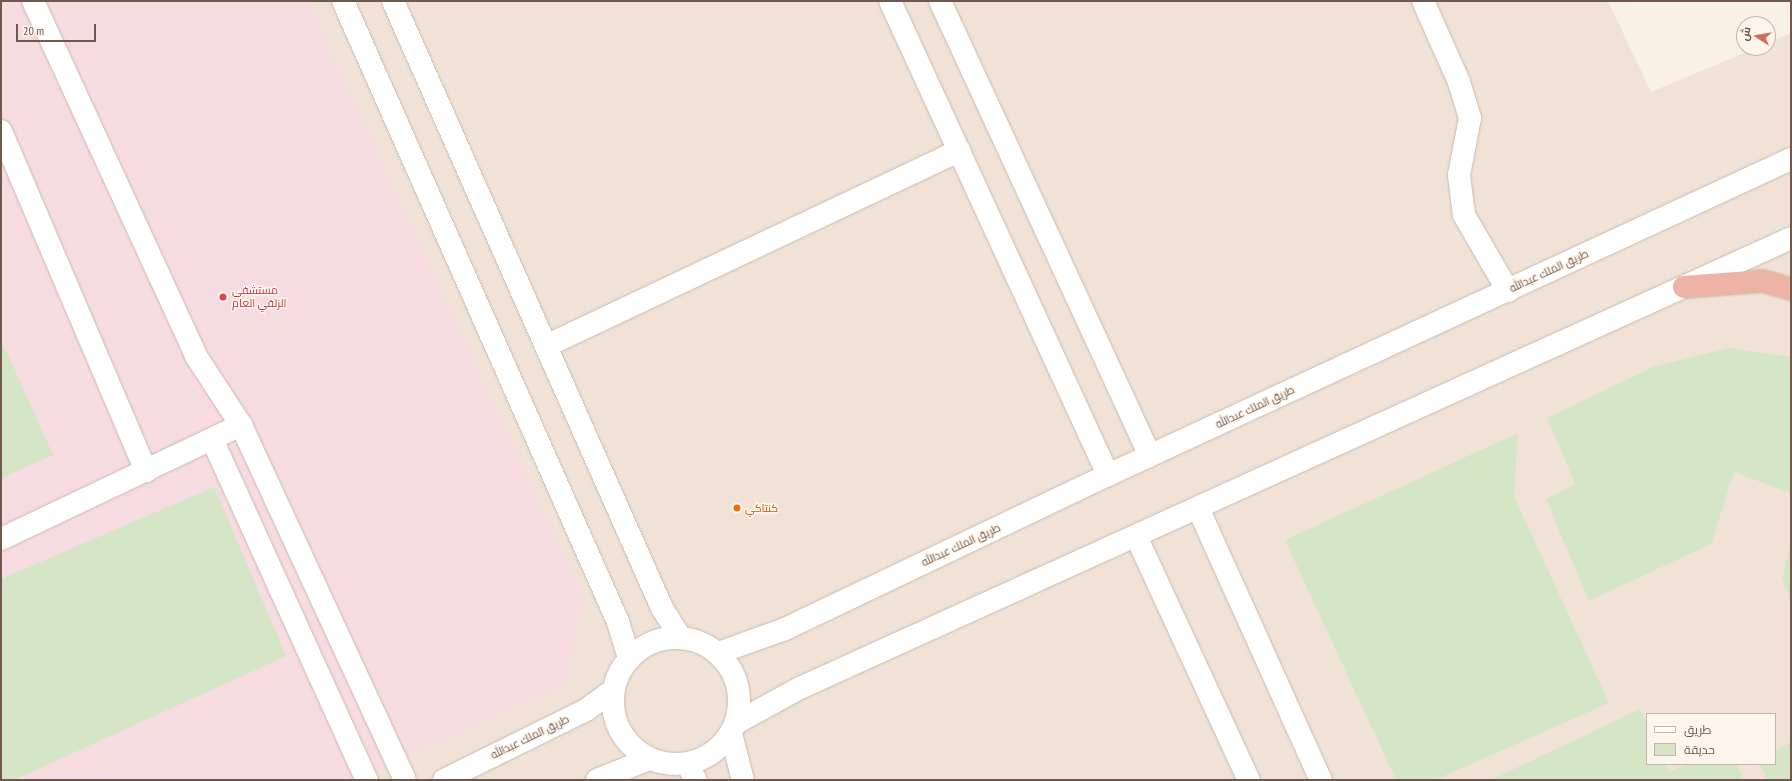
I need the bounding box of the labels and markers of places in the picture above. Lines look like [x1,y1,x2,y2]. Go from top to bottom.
place label: مستشفى الزلفي العام [232,284,287,310]
marker: مستشفى الزلفي العام [217,291,229,303]
place label: كنتاكي [745,501,778,515]
marker: كنتاكي [732,503,742,513]

